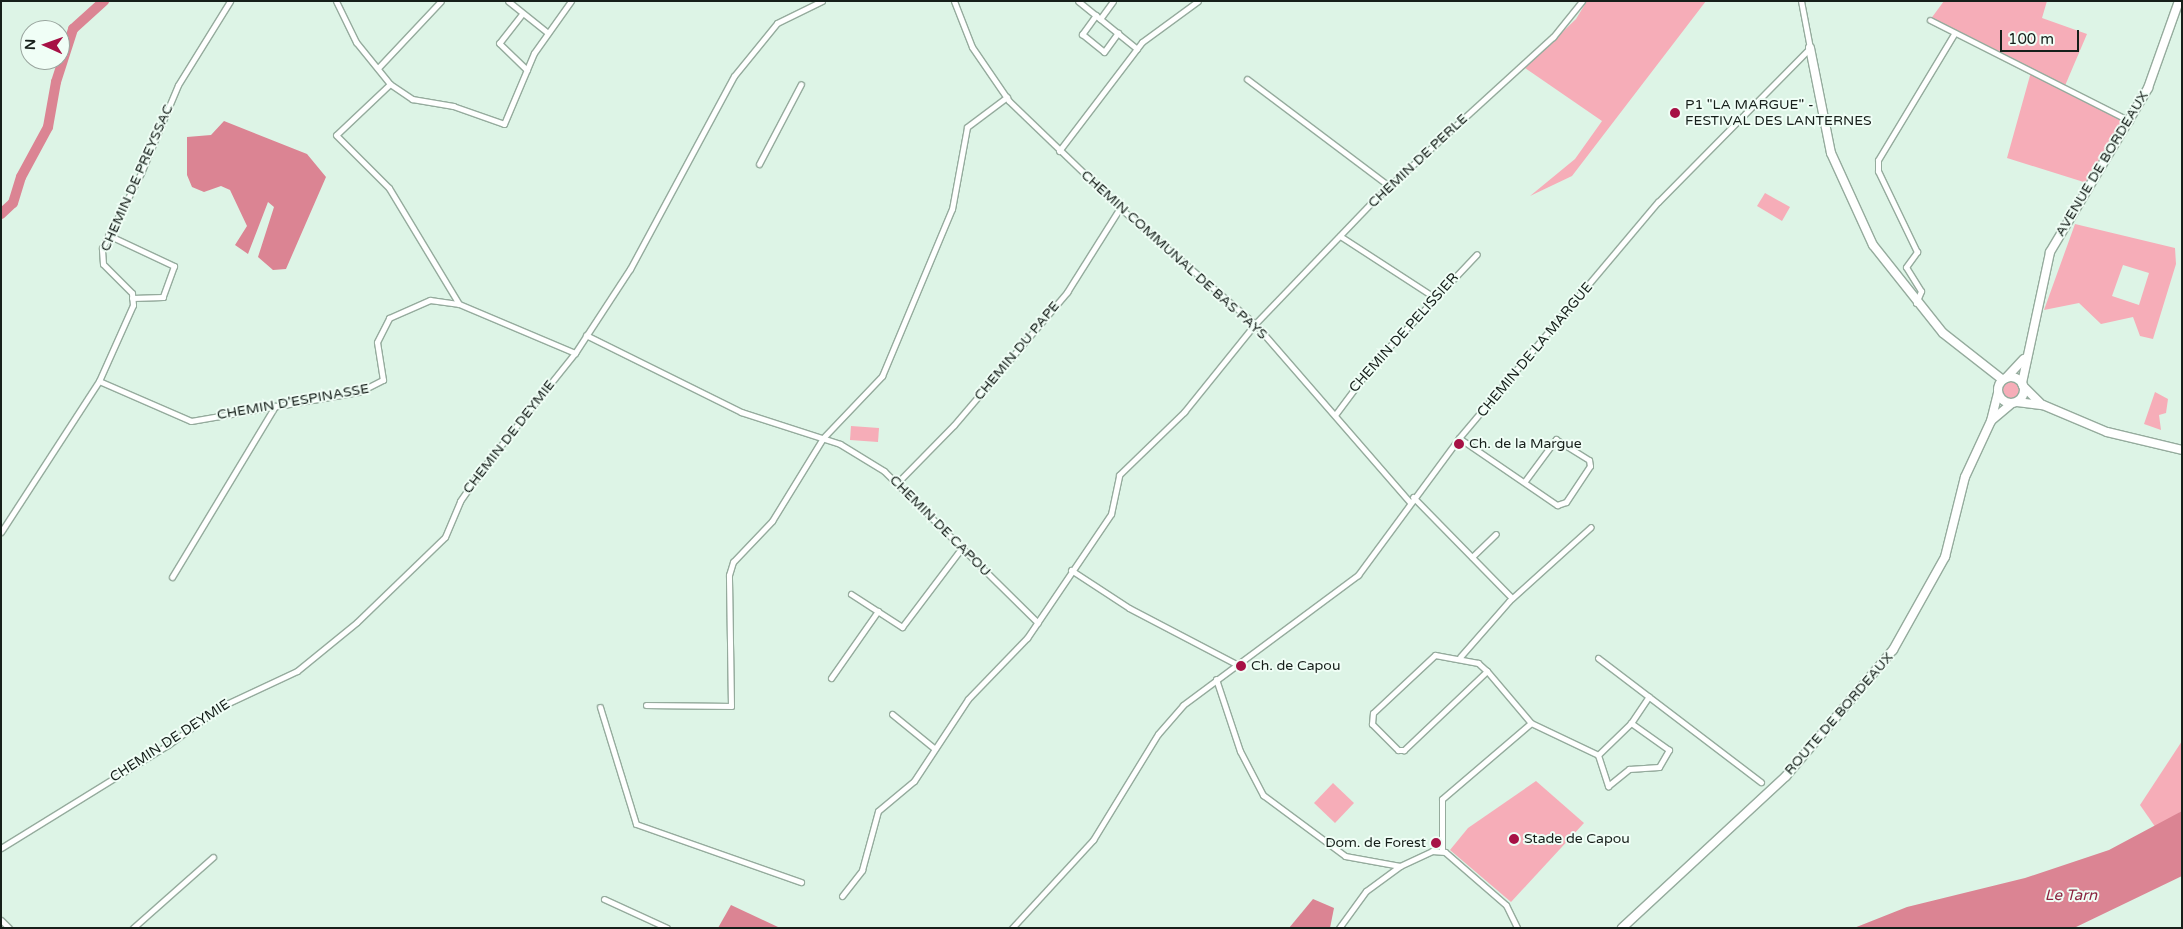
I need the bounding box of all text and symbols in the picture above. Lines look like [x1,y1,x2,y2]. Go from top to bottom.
north arrow [20,20,70,70]
scale bar [2003,20,2082,52]
text: 100 m [2008,30,2054,48]
text: N [22,39,39,50]
street label: AVENUE DE BORDEAUX [2052,88,2152,240]
place label: P1 "LA MARGUE" - FESTIVAL DES LANTERNES [1685,97,1872,130]
street label: CHEMIN DE PREYSSAC [97,102,177,254]
marker: P1 "LA MARGUE" - FESTIVAL DES LANTERNES [1669,107,1681,119]
street label: CHEMIN DE PERLE [1365,111,1471,211]
street label: CHEMIN COMMUNAL DE BAS PAYS [1077,167,1271,343]
street label: CHEMIN DE PELISSIER [1346,270,1462,396]
street label: CHEMIN DE LA MARGUE [1474,279,1596,421]
street label: CHEMIN DU PAPE [971,298,1063,404]
street label: CHEMIN DE DEYMIE [459,377,559,497]
street label: CHEMIN D'ESPINASSE [216,380,370,424]
place label: Ch. de la Margue [1469,436,1582,452]
marker: Ch. de la Margue [1453,438,1465,450]
street label: CHEMIN DE CAPOU [886,472,994,580]
street label: ROUTE DE BORDEAUX [1781,649,1897,779]
place label: Ch. de Capou [1251,658,1340,674]
marker: Ch. de Capou [1235,660,1247,672]
street label: CHEMIN DE DEYMIE [107,696,233,786]
place label: Stade de Capou [1524,831,1630,847]
marker: Stade de Capou [1508,833,1520,845]
place label: Dom. de Forest [1325,835,1426,851]
marker: Dom. de Forest [1430,837,1442,849]
water label: Le Tarn [2045,887,2097,905]

